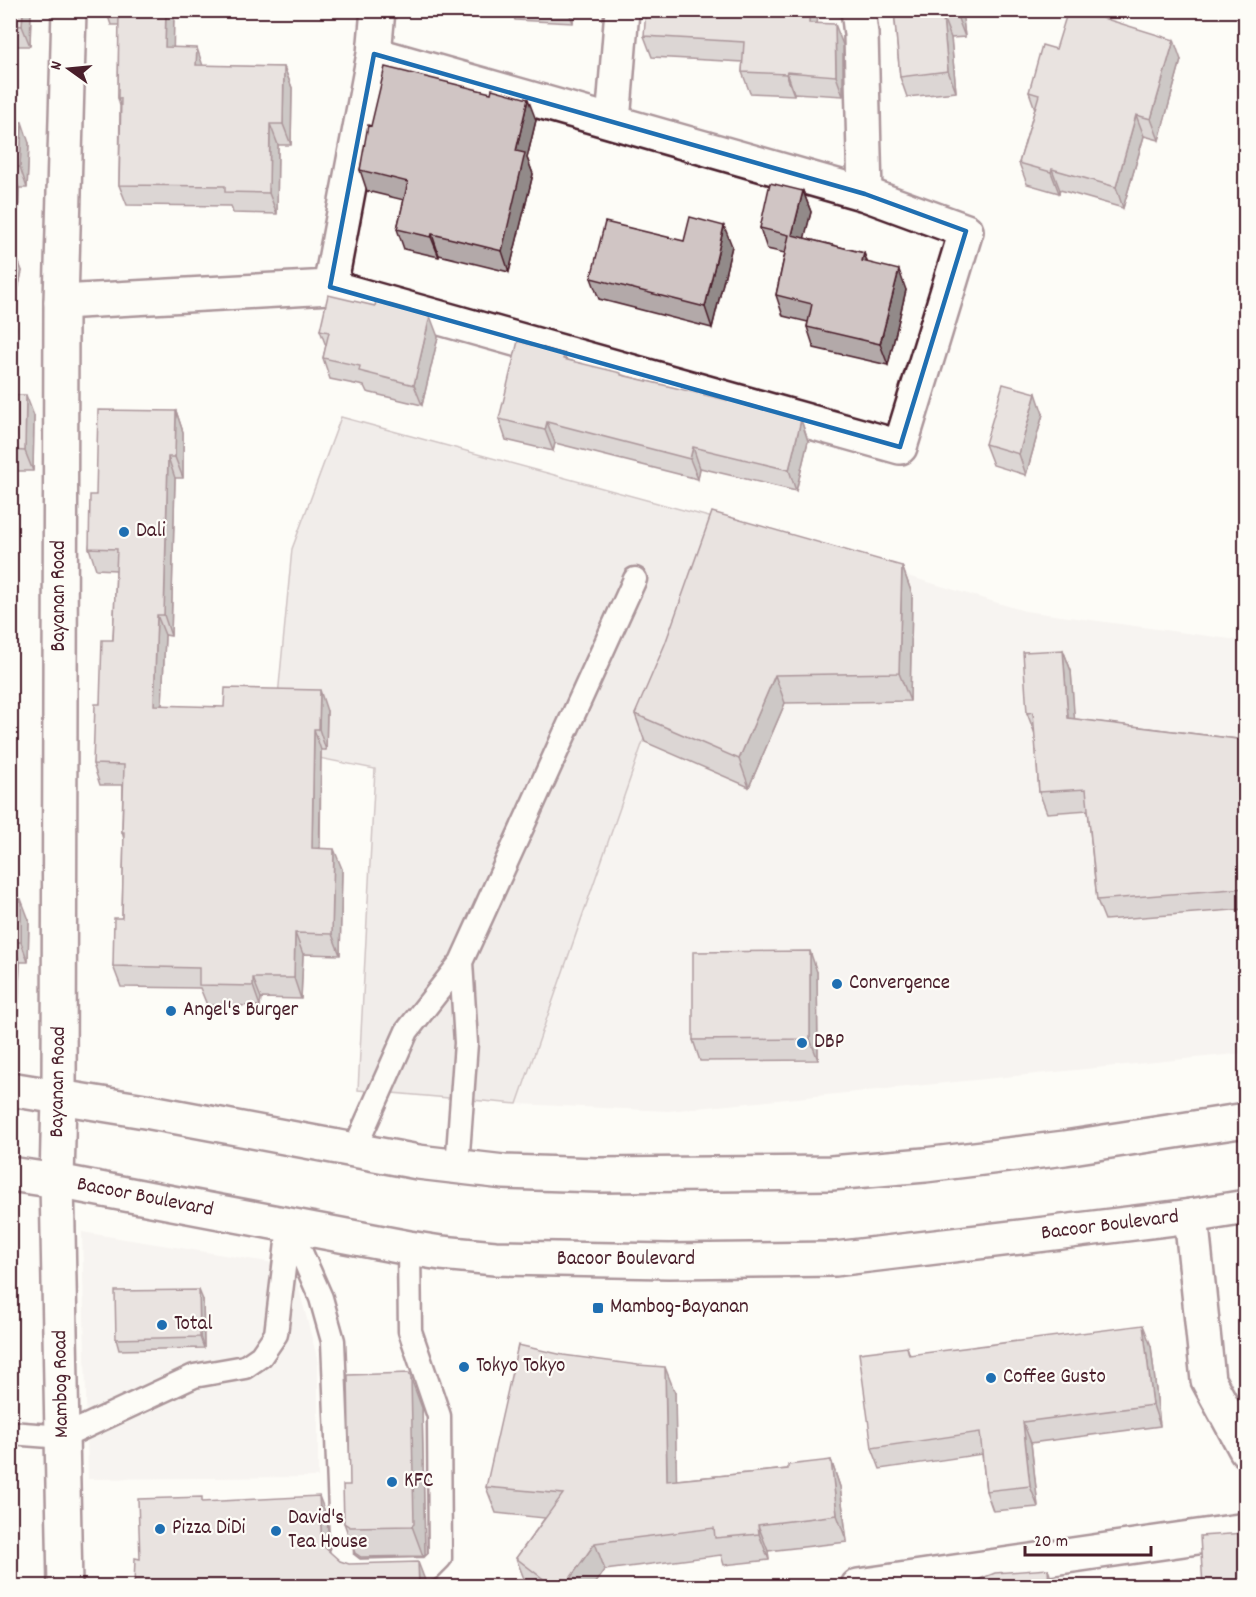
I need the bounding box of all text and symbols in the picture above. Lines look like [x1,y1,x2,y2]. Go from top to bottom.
north arrow [39,39,99,99]
text: N [45,59,69,73]
place label: Dali [136,517,166,547]
marker: Dali [117,525,131,539]
street label: Bayanan Road [45,540,75,652]
place label: Convergence [849,969,950,999]
marker: Convergence [830,977,844,991]
place label: Angel's Burger [183,996,299,1026]
marker: Angel's Burger [164,1004,178,1018]
street label: Bayanan Road [43,1026,75,1138]
place label: DBP [814,1028,844,1058]
marker: DBP [795,1036,809,1050]
street label: Bacoor Boulevard [74,1170,216,1226]
street label: Bacoor Boulevard [1040,1203,1180,1249]
street label: Bacoor Boulevard [557,1245,695,1275]
place label: Mambog-Bayanan [610,1293,749,1323]
marker: Mambog-Bayanan [591,1301,605,1315]
place label: Total [174,1310,212,1340]
marker: Total [155,1318,169,1332]
street label: Mambog Road [46,1330,78,1438]
place label: Tokyo Tokyo [476,1352,565,1382]
marker: Tokyo Tokyo [457,1360,471,1374]
place label: Coffee Gusto [1003,1363,1106,1393]
marker: Coffee Gusto [984,1371,998,1385]
place label: KFC [404,1467,433,1497]
marker: KFC [385,1475,399,1489]
place label: David's Tea House [288,1504,368,1558]
place label: Pizza DiDi [172,1514,246,1544]
scale bar [1025,1519,1151,1557]
marker: Pizza DiDi [153,1522,167,1536]
marker: David's Tea House [269,1524,283,1538]
text: 20 m [1034,1530,1068,1555]

